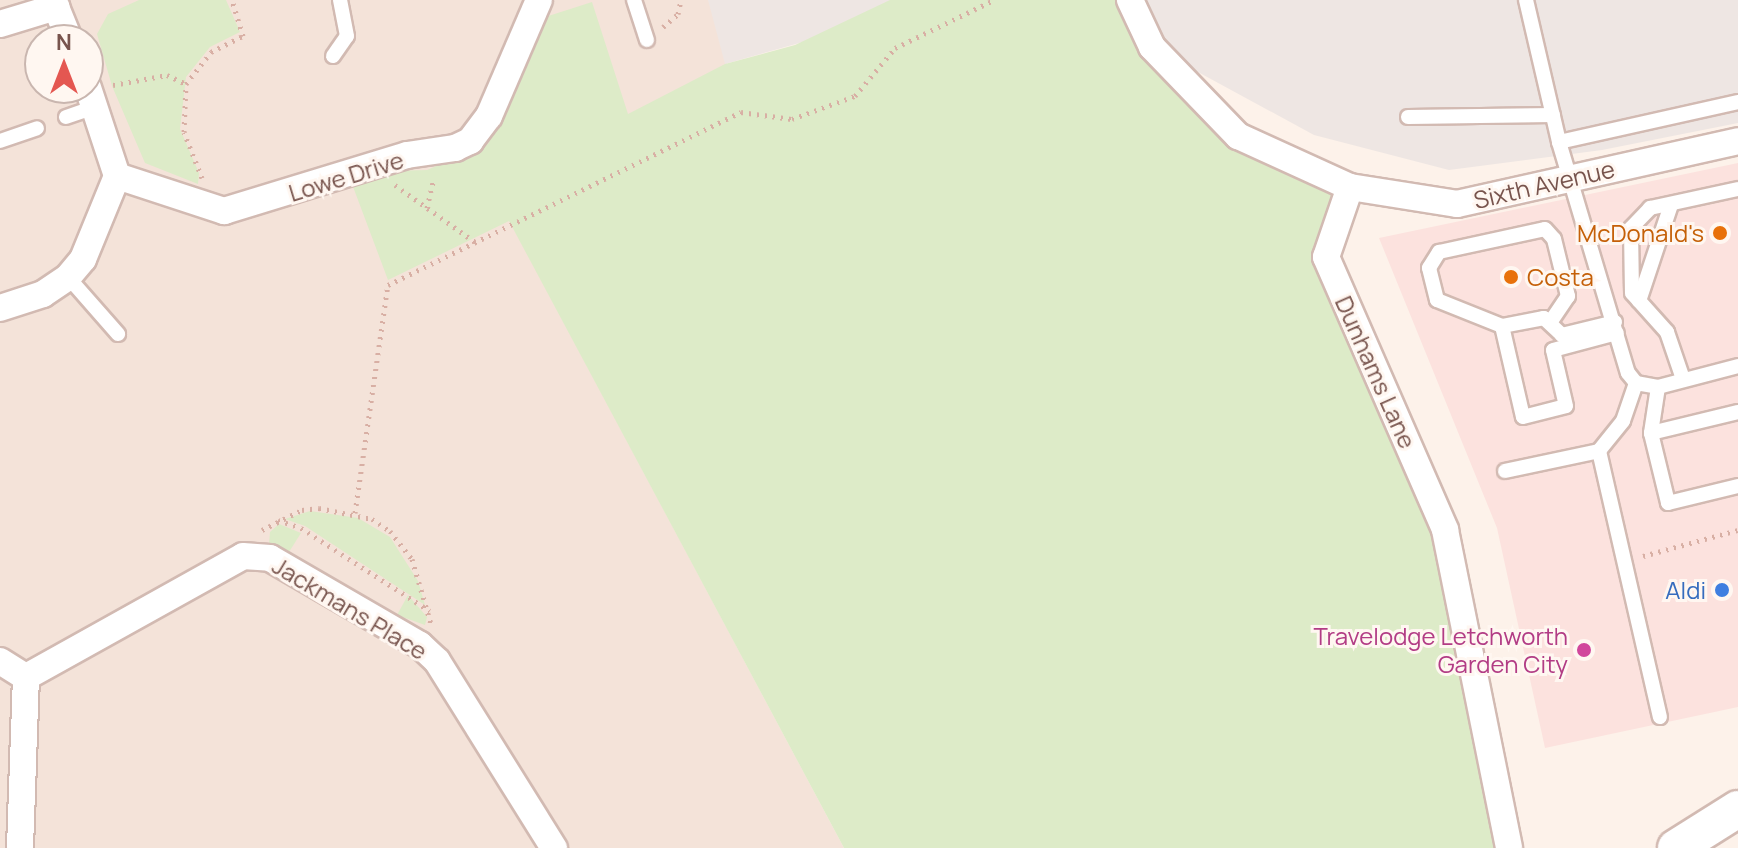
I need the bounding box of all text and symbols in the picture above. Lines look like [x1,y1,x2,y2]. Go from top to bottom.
north arrow [24,24,104,104]
text: N [56,27,72,57]
street label: Lowe Drive [285,145,407,207]
street label: Sixth Avenue [1471,154,1617,214]
place label: McDonald's [1577,219,1704,247]
marker: McDonald's [1711,224,1729,242]
place label: Costa [1527,263,1594,291]
marker: Costa [1502,268,1520,286]
street label: Dunhams Lane [1330,291,1422,453]
street label: Jackmans Place [267,550,433,666]
place label: Aldi [1665,576,1706,604]
marker: Aldi [1713,581,1731,599]
place label: Travelodge Letchworth Garden City [1313,622,1568,678]
marker: Travelodge Letchworth Garden City [1575,641,1593,659]

